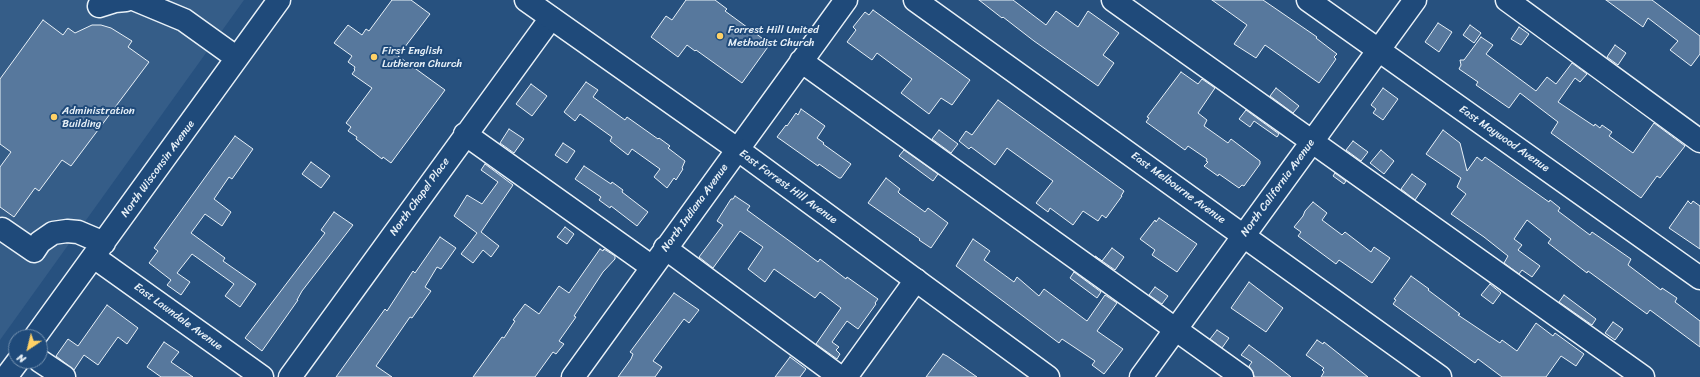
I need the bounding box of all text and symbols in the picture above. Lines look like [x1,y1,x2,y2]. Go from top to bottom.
place label: Forrest Hill United Methodist Church [728,23,819,49]
marker: Forrest Hill United Methodist Church [715,31,725,41]
place label: First English Lutheran Church [382,44,462,70]
marker: First English Lutheran Church [369,52,379,62]
street label: East Maywood Avenue [1456,103,1552,175]
place label: Administration Building [62,104,135,130]
marker: Administration Building [49,112,59,122]
street label: North Wisconsin Avenue [118,118,198,220]
street label: North California Avenue [1238,137,1318,239]
street label: East Forrest Hill Avenue [736,147,840,227]
street label: East Melbourne Avenue [1128,149,1228,227]
street label: North Chapel Place [387,155,453,239]
street label: North Indiana Avenue [659,162,731,254]
street label: East Lawndale Avenue [131,280,225,354]
north arrow [8,329,48,369]
text: N [13,348,30,368]

